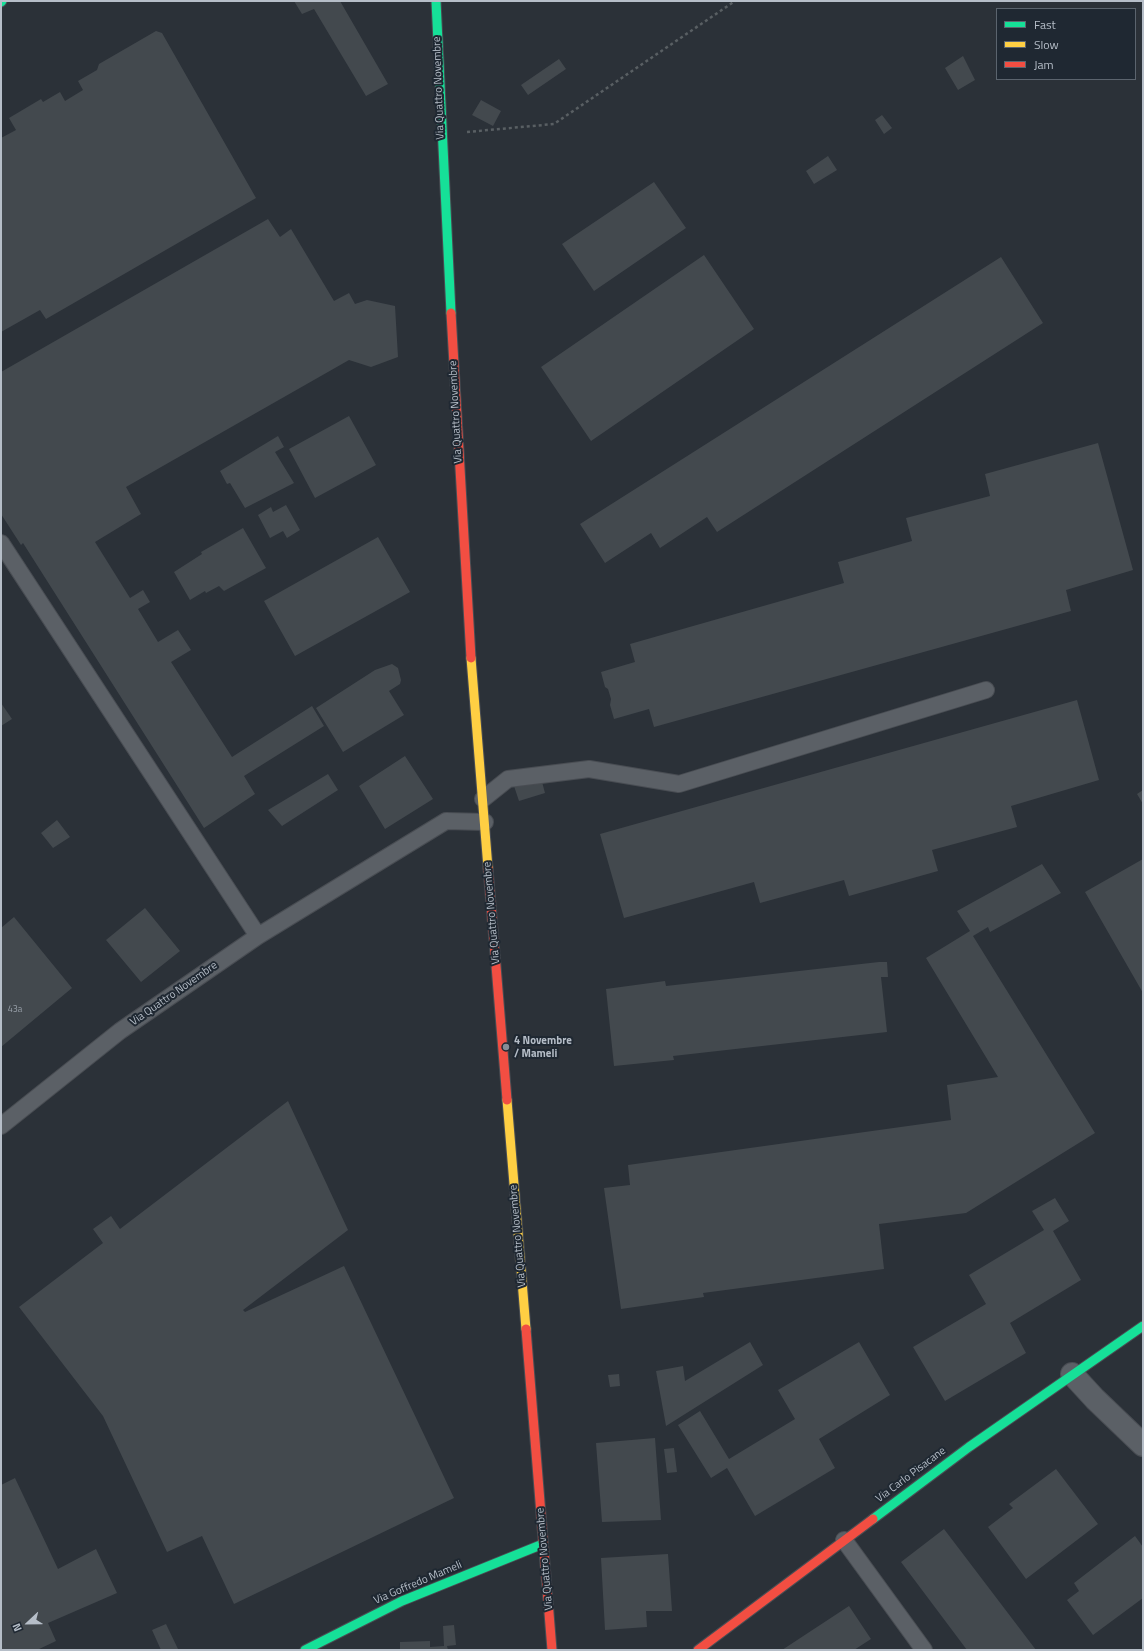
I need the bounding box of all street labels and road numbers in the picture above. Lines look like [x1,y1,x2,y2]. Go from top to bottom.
street label: Via Quattro Novembre [431,36,447,140]
street label: Via Quattro Novembre [447,360,465,464]
street label: Via Quattro Novembre [481,861,503,965]
street label: Via Quattro Novembre [128,959,220,1029]
street label: Via Quattro Novembre [507,1184,529,1288]
street label: Via Carlo Pisacane [873,1444,949,1506]
street label: Via Quattro Novembre [534,1507,556,1611]
street label: Via Goffredo Mameli [372,1558,464,1608]

